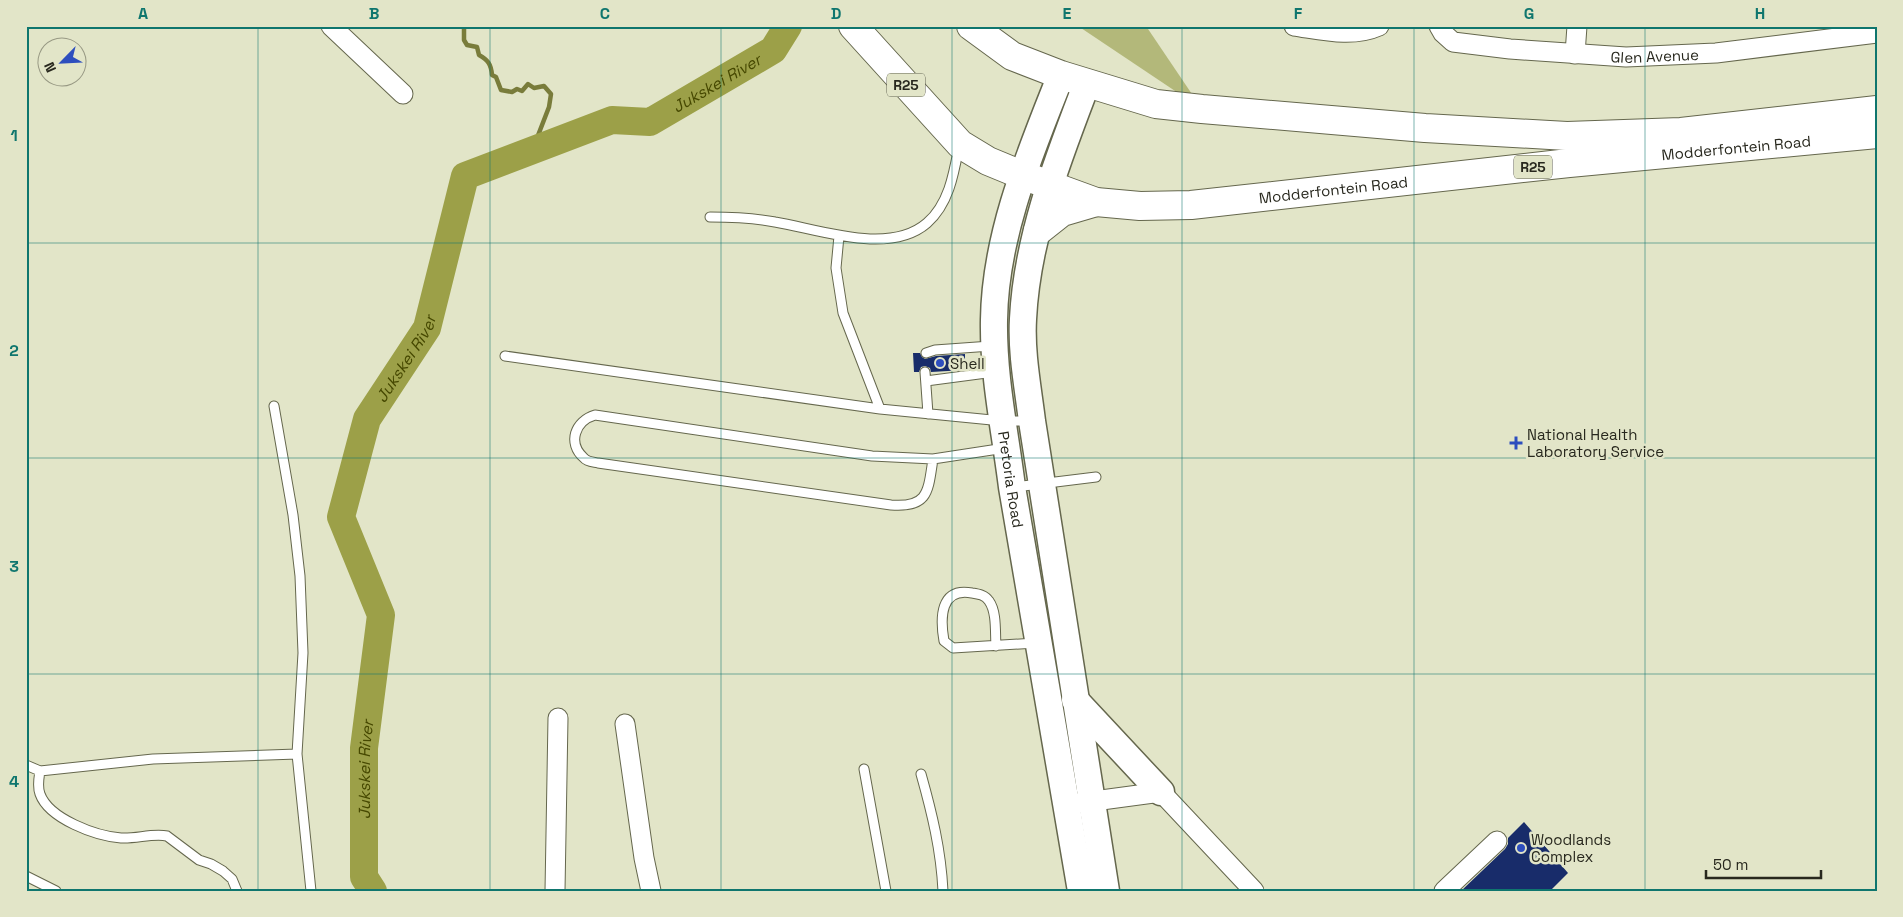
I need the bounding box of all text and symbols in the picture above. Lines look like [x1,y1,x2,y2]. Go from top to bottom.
text: A [138,3,148,24]
text: B [369,3,379,24]
text: C [600,3,610,24]
text: D [831,3,841,24]
text: E [1063,3,1072,24]
text: F [1294,3,1303,24]
text: G [1524,3,1534,24]
text: H [1755,3,1765,24]
north arrow [38,38,88,88]
street label: Glen Avenue [1610,44,1699,67]
water label: Jukskei River [668,48,766,117]
text: N [40,59,60,75]
road number: R25 [887,74,925,96]
text: 1 [10,125,18,146]
street label: Modderfontein Road [1661,131,1812,164]
road number: R25 [1514,156,1552,178]
street label: Modderfontein Road [1258,171,1409,207]
water label: Jukskei River [371,311,441,406]
text: 2 [9,340,19,361]
place label: Shell [950,354,985,373]
marker: Shell [934,357,946,369]
place label: National Health Laboratory Service [1527,425,1664,461]
street label: Pretoria Road [995,430,1028,529]
marker: National Health Laboratory Service [1509,436,1523,450]
text: 3 [9,556,19,577]
water label: Jukskei River [354,717,378,819]
text: 4 [9,771,19,792]
place label: Woodlands Complex [1531,830,1611,866]
marker: Woodlands Complex [1515,842,1527,854]
scale bar [1706,847,1820,879]
text: 50 m [1713,855,1748,874]

